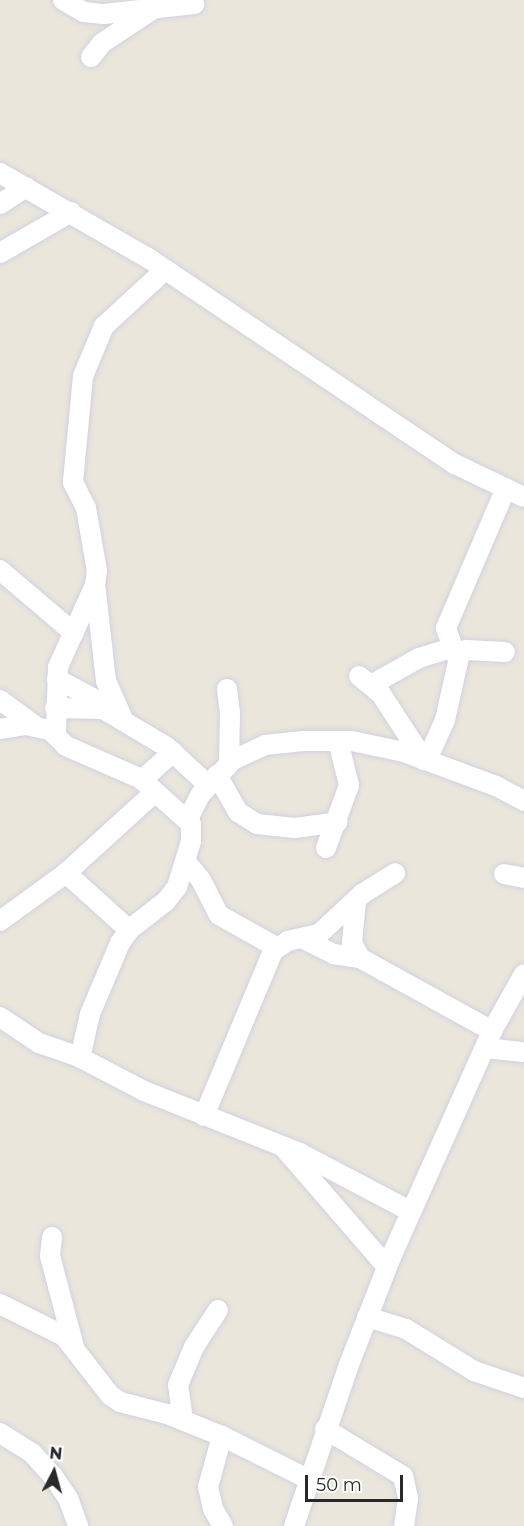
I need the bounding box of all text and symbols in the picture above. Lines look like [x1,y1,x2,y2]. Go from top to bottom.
north arrow [24,1442,84,1502]
text: N [49,1443,63,1464]
scale bar [308,1463,406,1501]
text: 50 m [316,1474,362,1496]

